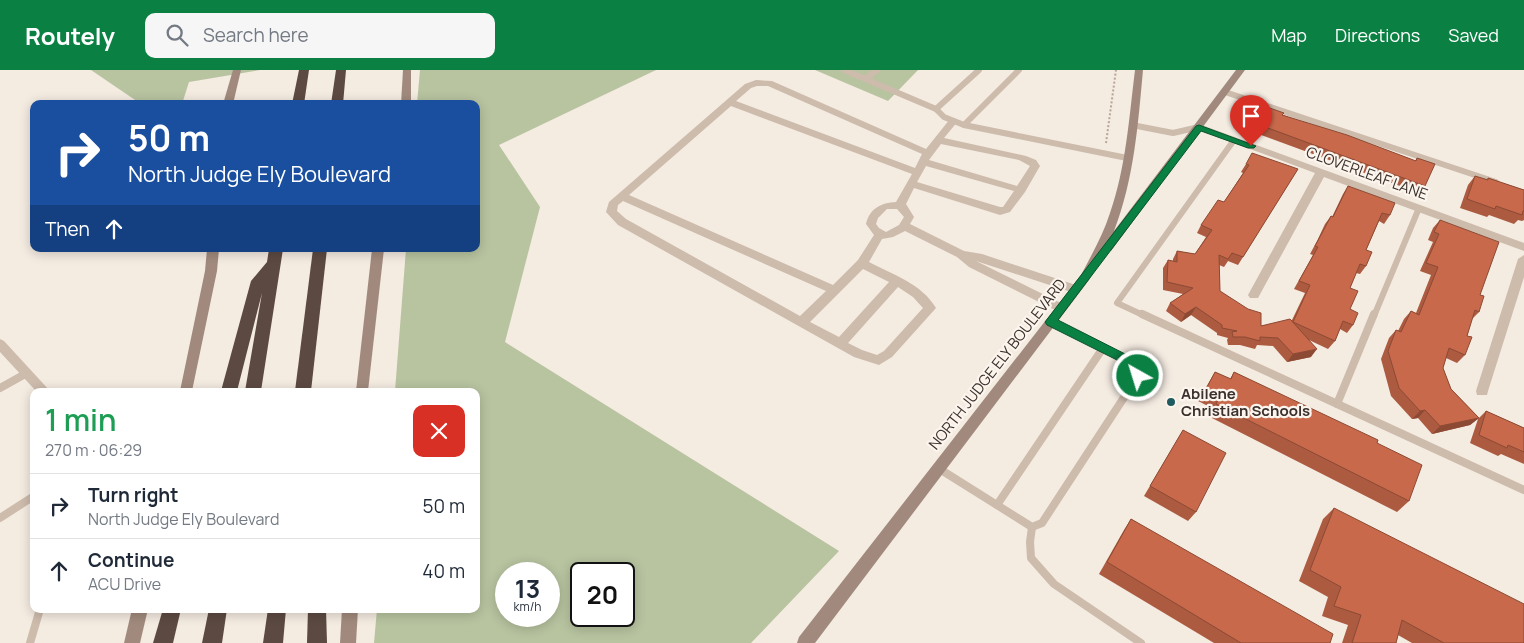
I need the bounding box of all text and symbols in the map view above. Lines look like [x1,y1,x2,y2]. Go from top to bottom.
search box [145,13,495,58]
text: Routely [25,19,115,52]
icon: search [163,21,191,49]
text: Search here [203,22,309,48]
text: Map [1271,23,1307,47]
text: Directions [1335,23,1420,47]
text: Saved [1448,23,1499,47]
pin [1230,95,1272,146]
icon: arrive [1237,102,1265,130]
text: 50 m [128,114,210,162]
icon: right [45,120,110,185]
street label: CLOVERLEAF LANE [1303,141,1431,205]
text: North Judge Ely Boulevard [128,159,391,189]
icon: ahead [100,215,128,243]
text: Then [45,216,90,242]
street label: NORTH JUDGE ELY BOULEVARD [924,274,1070,454]
position arrow [1111,349,1163,401]
place label: Abilene Christian Schools [1181,383,1310,421]
marker: Abilene Christian Schools [1165,396,1177,408]
text: 1 min [45,399,117,440]
button: close [413,405,465,457]
text: 270 m · 06:29 [45,439,142,461]
text: Turn right [88,482,178,508]
icon: right [45,492,73,520]
text: 50 m [423,493,465,519]
text: North Judge Ely Boulevard [88,508,279,530]
text: Continue [88,547,174,573]
icon: ahead [45,557,73,585]
text: 40 m [422,558,465,584]
speed limit sign: 20 [570,562,635,627]
text: 13 [515,571,540,606]
text: ACU Drive [88,573,161,595]
text: km/h [514,598,541,615]

